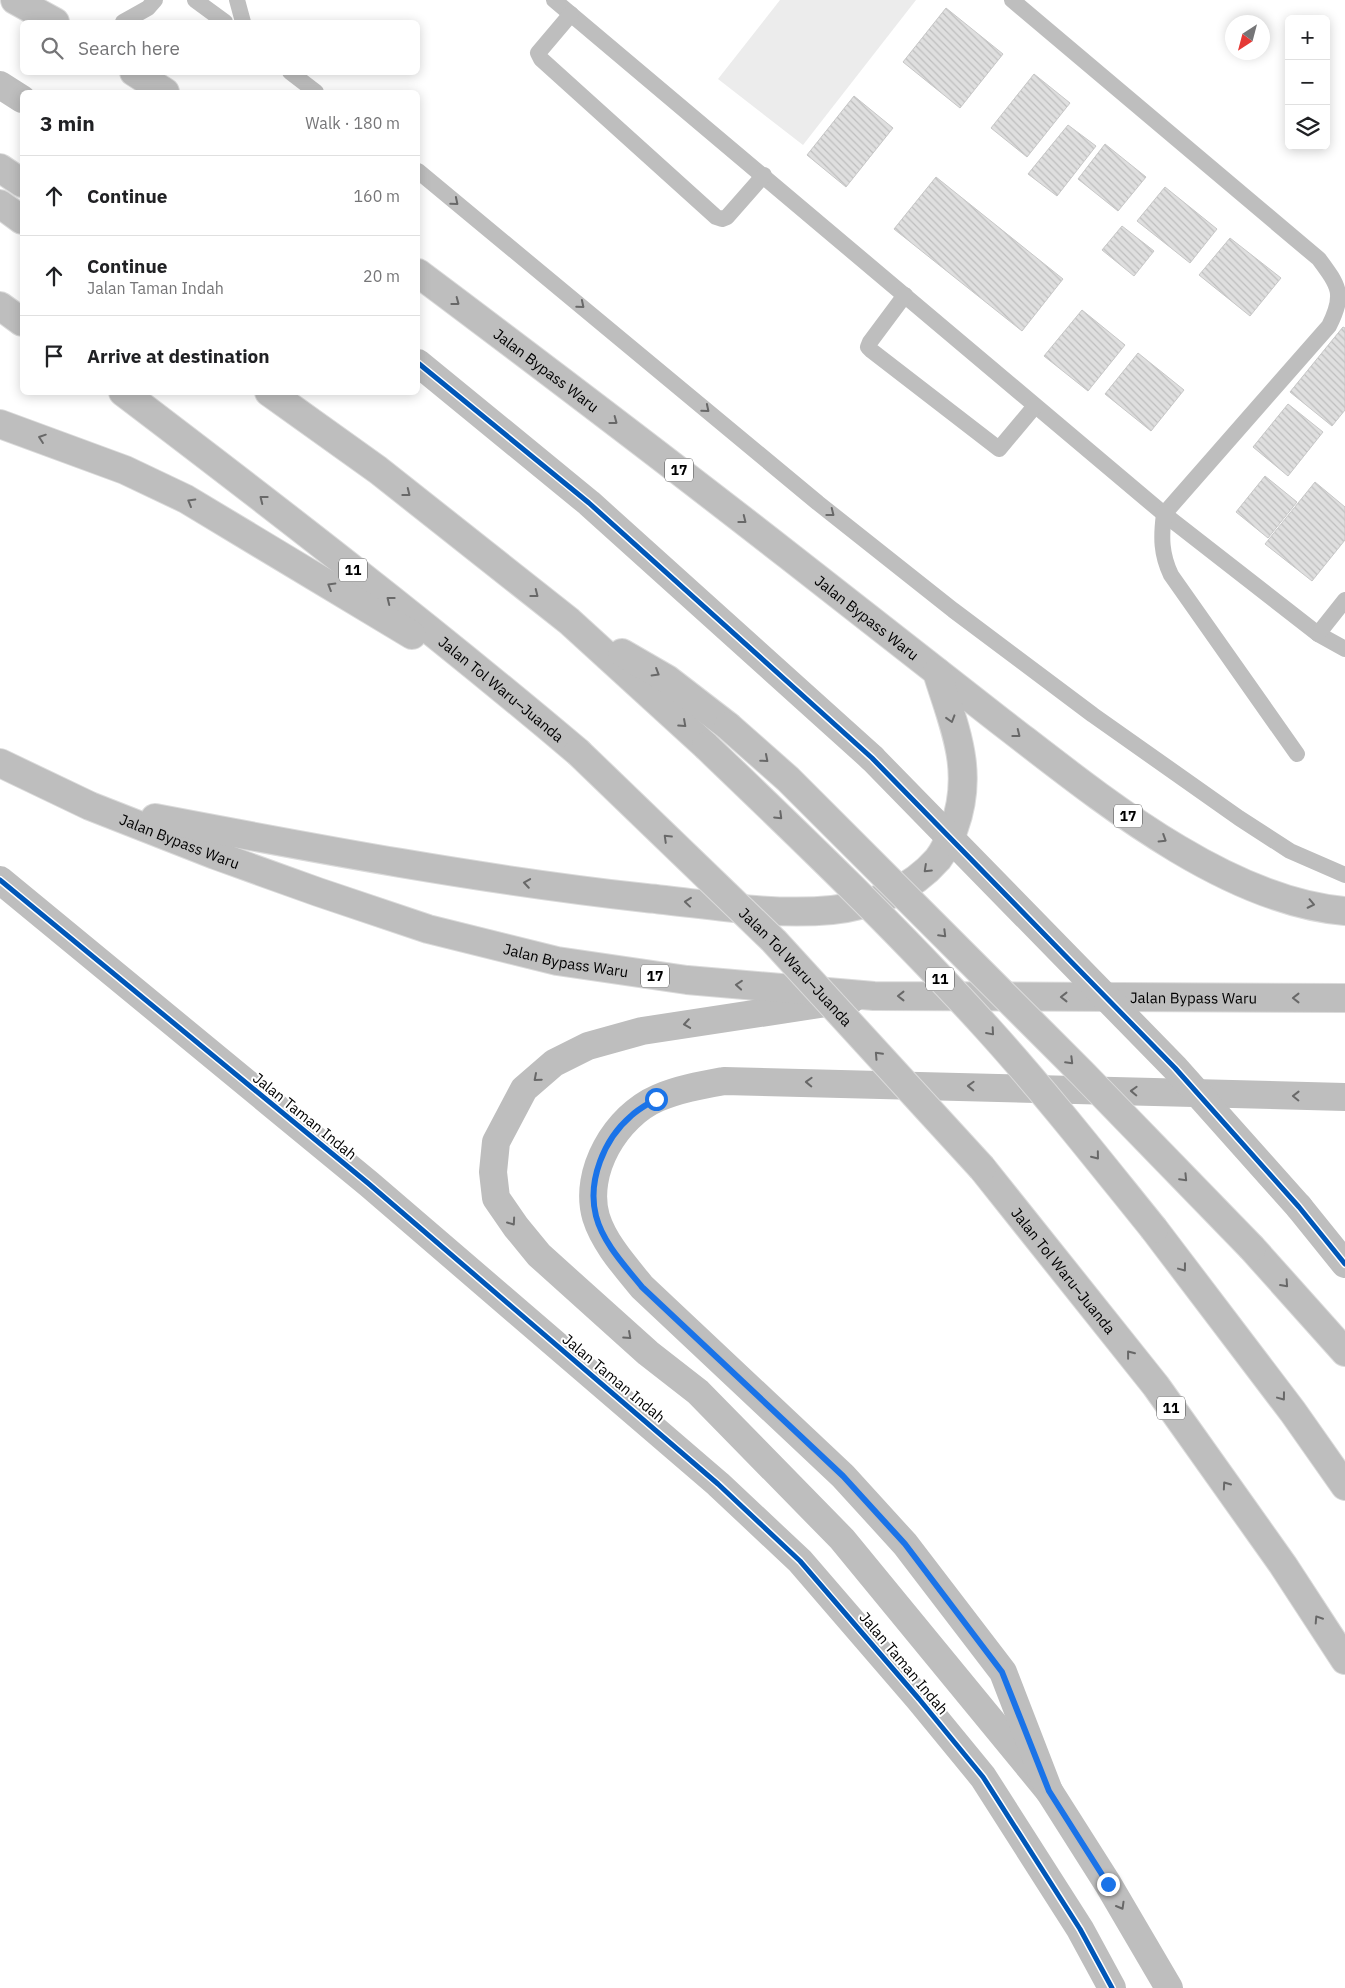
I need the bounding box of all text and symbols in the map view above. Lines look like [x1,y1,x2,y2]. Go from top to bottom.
north arrow [1225,15,1270,60]
map controls [1285,15,1330,150]
button: + [1285,15,1330,60]
search box [20,20,420,75]
icon: search [38,34,66,62]
text: Search here [78,36,180,60]
button: − [1285,60,1330,105]
button: layers [1285,105,1330,150]
text: 3 min [40,109,95,137]
text: Walk · 180 m [305,113,400,133]
icon: ahead [40,182,68,210]
text: Continue [87,184,167,208]
text: 160 m [353,186,400,206]
one-way arrow [450,196,459,205]
text: Continue [87,254,167,278]
icon: ahead [40,262,68,290]
text: 20 m [363,266,400,286]
text: Jalan Taman Indah [87,278,224,298]
one-way arrow [450,296,460,305]
one-way arrow [575,300,584,309]
street label: Jalan Bypass Waru [490,324,603,416]
icon: arrive [40,342,68,370]
text: Arrive at destination [87,344,270,368]
one-way arrow [700,403,709,412]
one-way arrow [608,415,617,423]
one-way arrow [39,434,47,444]
road number: 17 [665,458,693,482]
one-way arrow [401,487,410,495]
one-way arrow [260,496,269,504]
one-way arrow [188,499,197,509]
one-way arrow [825,507,834,515]
one-way arrow [737,514,747,523]
road number: 11 [339,558,367,582]
street label: Jalan Bypass Waru [811,571,923,664]
one-way arrow [327,583,336,593]
one-way arrow [529,588,538,596]
one-way arrow [387,596,396,605]
street label: Jalan Tol Waru–Juanda [435,632,568,746]
one-way arrow [651,667,660,677]
one-way arrow [946,714,956,722]
one-way arrow [678,719,687,728]
one-way arrow [1011,728,1021,737]
one-way arrow [759,753,768,762]
road number: 17 [1114,804,1142,828]
street label: Jalan Bypass Waru [117,809,242,873]
one-way arrow [774,810,783,819]
one-way arrow [1158,832,1167,842]
one-way arrow [664,835,673,844]
one-way arrow [923,863,932,872]
one-way arrow [522,878,531,888]
one-way arrow [684,897,692,908]
one-way arrow [1306,899,1315,909]
street label: Jalan Tol Waru–Juanda [735,903,857,1030]
one-way arrow [937,928,946,937]
street label: Jalan Bypass Waru [501,939,630,981]
road number: 17 [641,964,669,988]
road number: 11 [926,968,954,991]
one-way arrow [735,980,743,991]
street label: Jalan Bypass Waru [1130,988,1257,1007]
one-way arrow [897,991,905,1001]
one-way arrow [1060,992,1068,1002]
one-way arrow [1292,993,1300,1003]
one-way arrow [683,1019,692,1029]
one-way arrow [985,1027,994,1036]
one-way arrow [875,1051,884,1060]
one-way arrow [1065,1055,1074,1064]
street label: Jalan Taman Indah [249,1068,361,1164]
one-way arrow [534,1072,543,1081]
one-way arrow [805,1076,813,1087]
one-way arrow [967,1081,975,1092]
one-way arrow [1130,1086,1138,1096]
route start [645,1088,668,1111]
one-way arrow [1292,1090,1300,1101]
one-way arrow [1090,1150,1098,1159]
one-way arrow [1178,1172,1187,1181]
street label: Jalan Tol Waru–Juanda [1007,1203,1120,1338]
one-way arrow [506,1216,515,1226]
one-way arrow [1178,1262,1186,1271]
one-way arrow [1279,1279,1288,1288]
street label: Jalan Taman Indah [559,1329,669,1427]
one-way arrow [623,1330,632,1339]
one-way arrow [1128,1351,1136,1360]
one-way arrow [1276,1391,1285,1401]
road number: 11 [1157,1396,1185,1420]
one-way arrow [1223,1482,1232,1491]
street label: Jalan Taman Indah [855,1608,953,1718]
one-way arrow [1315,1616,1325,1625]
route end [1097,1873,1120,1896]
one-way arrow [1115,1901,1125,1910]

